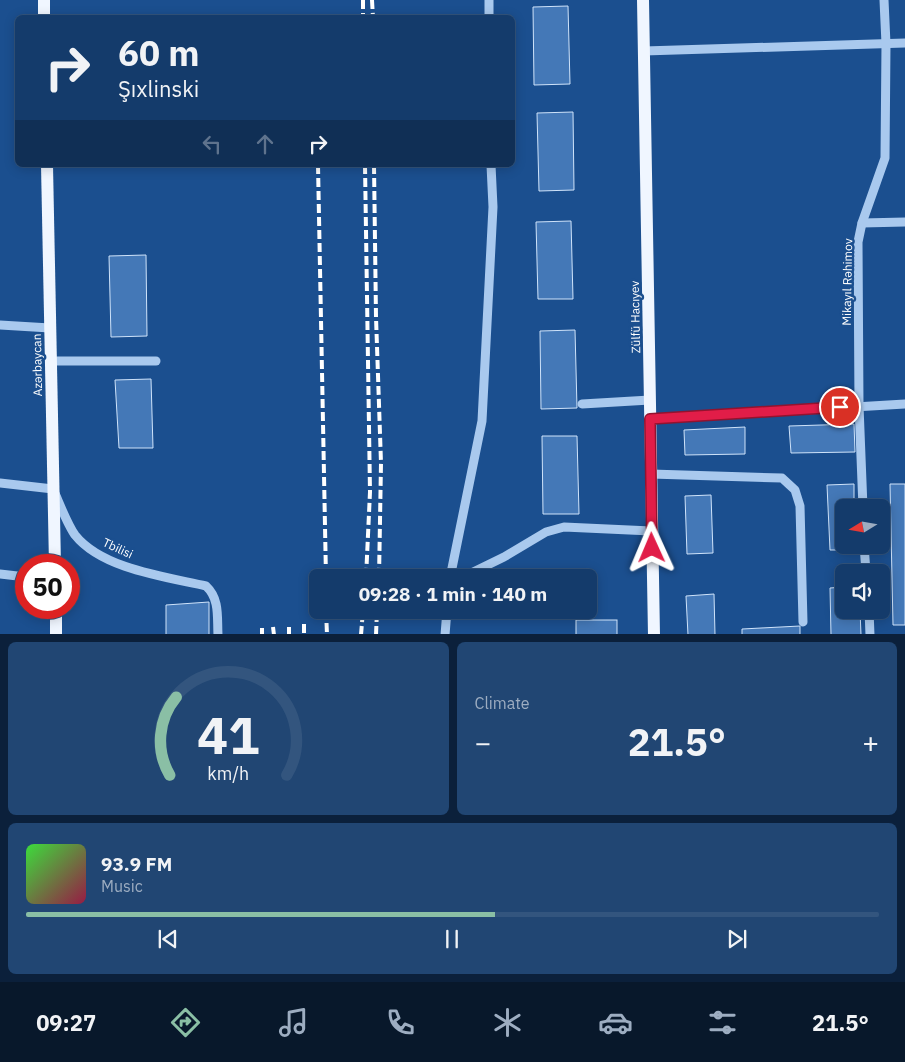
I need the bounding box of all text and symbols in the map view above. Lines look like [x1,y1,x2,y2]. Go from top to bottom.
text: 60 m [118,30,200,76]
icon: right [35,35,100,100]
text: Şıxlinski [118,74,199,103]
icon: left [198,130,226,158]
icon: ahead [251,130,279,158]
icon: right [304,130,332,158]
street label: Mikayıl Rəhimov [839,238,855,326]
street label: Zülfü Hacıyev [627,280,643,354]
street label: Azərbaycan [29,333,45,397]
pin [819,386,861,428]
icon: arrive [826,393,854,421]
north arrow [835,499,890,554]
map controls [835,499,890,619]
position arrow [625,521,677,573]
street label: Tbilisi [100,534,136,562]
speed limit sign: 50 [15,554,80,619]
button: sound [835,564,890,619]
text: 09:28 · 1 min · 140 m [359,582,547,606]
text: Climate [475,693,530,713]
text: 41 [197,701,259,768]
text: 21.5° [628,717,726,766]
text: − [475,724,491,761]
text: + [862,724,879,761]
text: km/h [207,762,249,785]
text: 93.9 FM [101,852,172,876]
text: Music [101,876,143,896]
icon: previous [154,925,182,953]
icon: pause [438,925,466,953]
icon: next [723,925,751,953]
icon: directions [168,1005,203,1040]
icon: music [276,1005,311,1040]
icon: phone [383,1005,418,1040]
icon: climate [490,1005,525,1040]
icon: car [598,1005,633,1040]
icon: filters [705,1005,740,1040]
text: 09:27 [36,1008,96,1037]
text: 21.5° [812,1008,869,1037]

